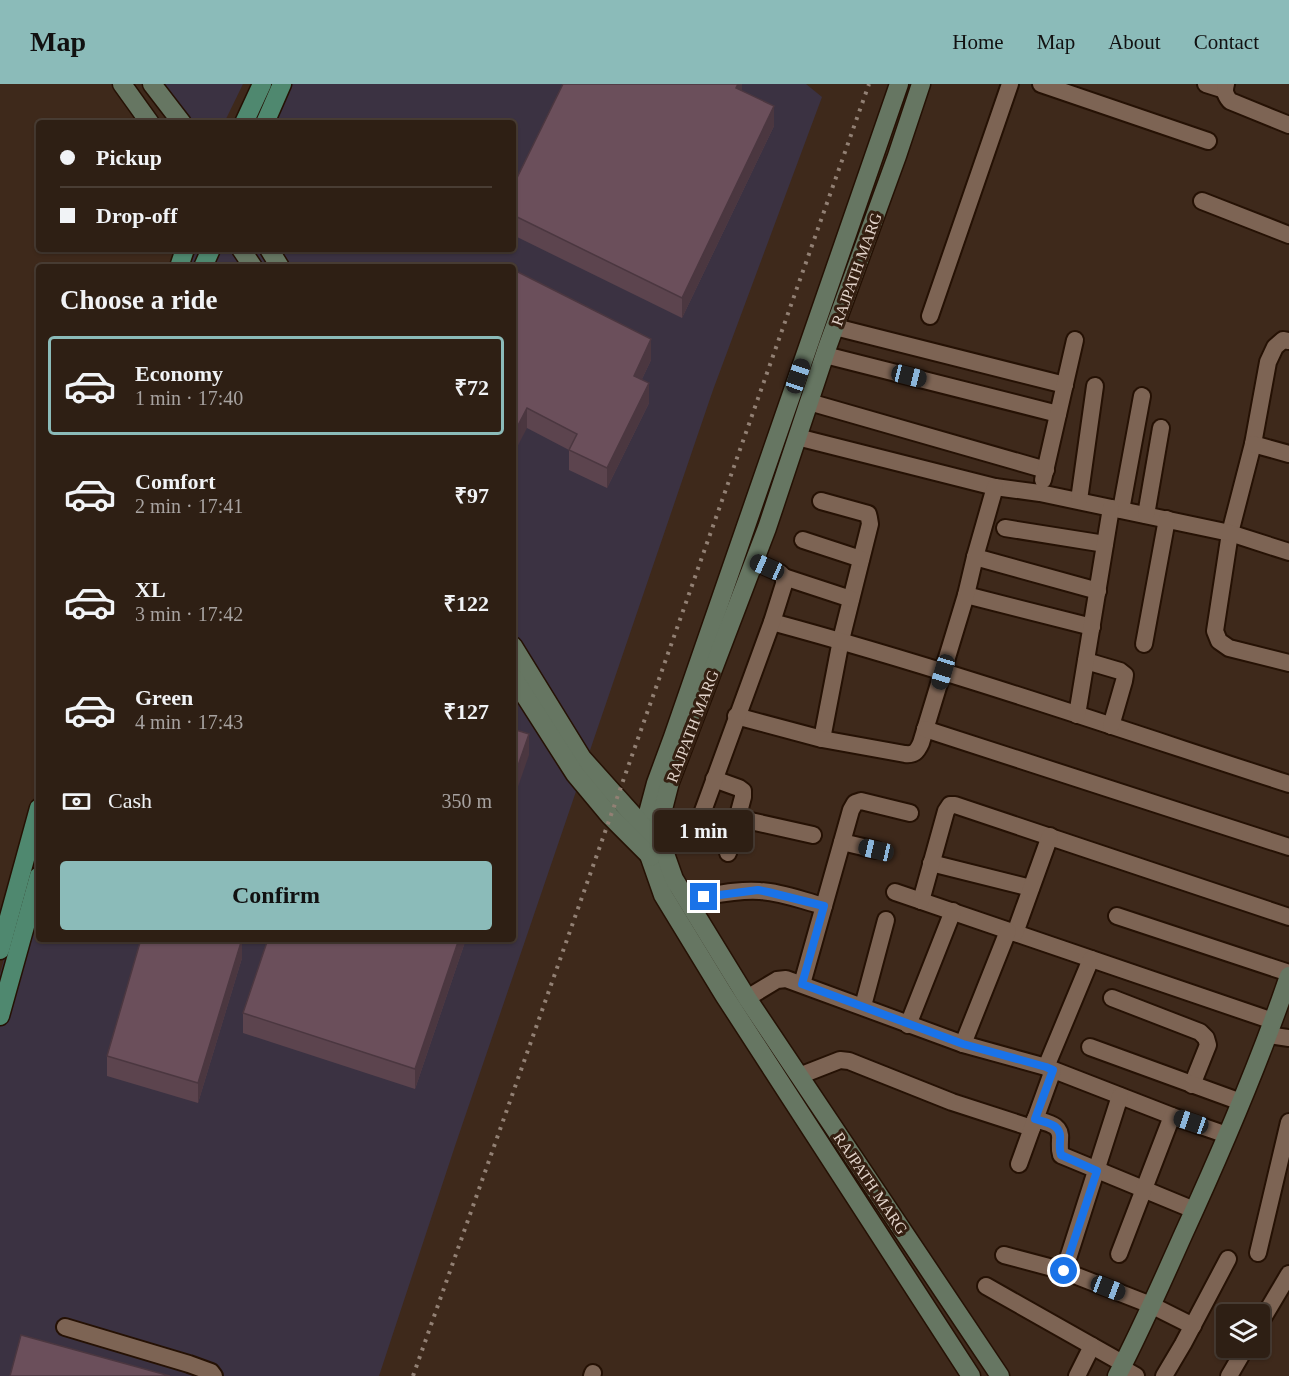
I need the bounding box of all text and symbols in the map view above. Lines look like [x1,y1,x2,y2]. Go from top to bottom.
text: Map [30,26,86,57]
text: Home [952,30,1004,54]
text: Map [1037,30,1075,54]
text: About [1108,30,1161,54]
text: Contact [1194,30,1259,54]
text: Pickup [96,145,162,170]
text: Drop-off [96,203,177,228]
street label: RAJPATH MARG [828,210,885,328]
text: Choose a ride [60,285,218,315]
car [784,356,812,396]
icon: car [63,359,117,413]
text: Economy [135,361,223,386]
car [889,363,929,389]
text: ₹72 [454,375,489,400]
text: 1 min · 17:40 [135,387,243,409]
icon: car [63,467,117,521]
text: Comfort [135,469,216,494]
text: ₹97 [454,483,489,508]
text: 2 min · 17:41 [135,495,243,517]
car [747,551,787,583]
icon: car [63,575,117,629]
text: XL [135,577,166,602]
text: ₹122 [443,591,489,616]
text: 3 min · 17:42 [135,603,243,625]
car [929,652,957,692]
street label: RAJPATH MARG [663,667,722,785]
icon: car [63,683,117,737]
text: Green [135,685,193,710]
text: ₹127 [443,699,489,724]
text: 4 min · 17:43 [135,711,243,733]
icon: cash [60,785,93,818]
text: Cash [108,788,152,813]
text: 350 m [441,790,492,812]
callout: 1 min [654,810,754,852]
text: 1 min [679,820,728,842]
car [856,837,896,863]
button: Confirm [60,861,492,930]
route end [690,883,717,910]
car [1171,1108,1211,1136]
street label: RAJPATH MARG [830,1129,911,1238]
route start [1050,1257,1077,1284]
car [1088,1273,1128,1303]
map controls [1216,1304,1270,1358]
button: layers [1216,1304,1270,1358]

